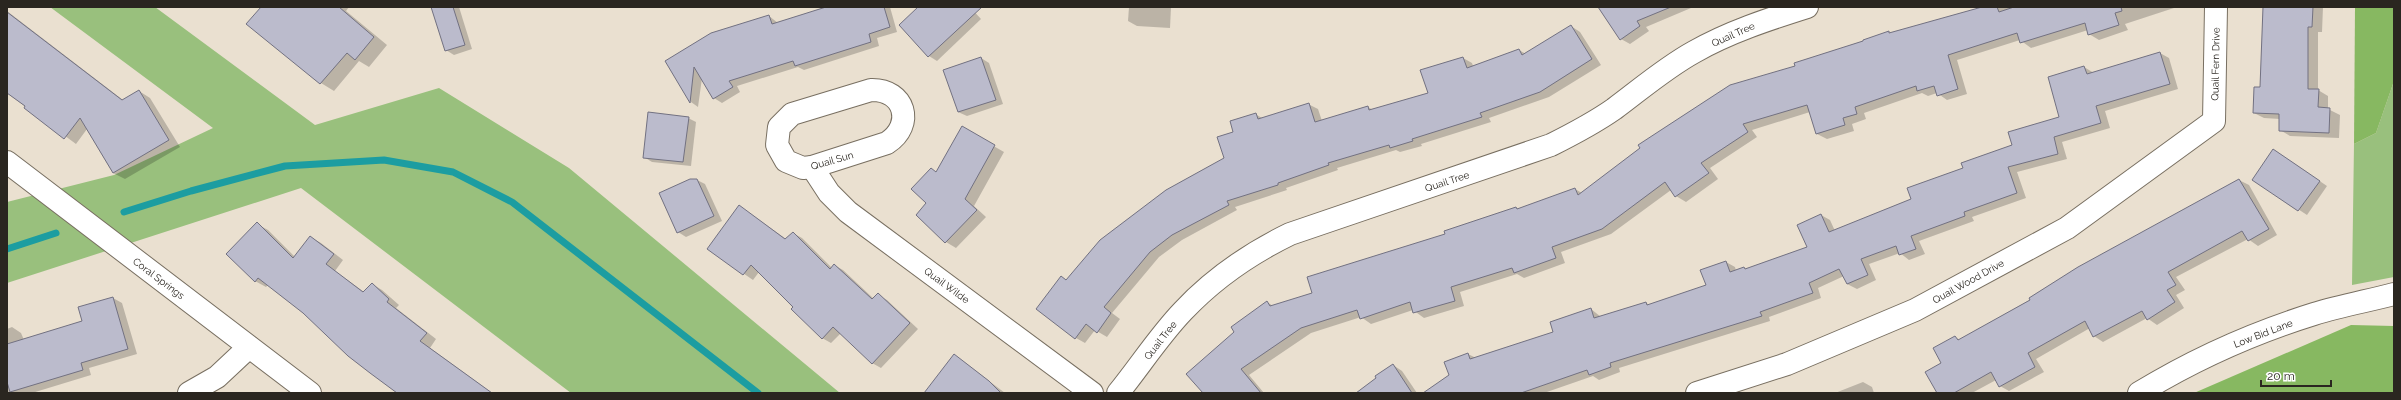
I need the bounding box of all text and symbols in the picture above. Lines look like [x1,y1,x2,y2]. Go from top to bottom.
street label: Quail Tree [1710,20,1757,49]
street label: Quail Fern Drive [2209,27,2222,101]
street label: Quail Sun [810,149,855,172]
street label: Quail Tree [1424,169,1471,194]
street label: Coral Springs [131,256,187,301]
street label: Quail Wood Drive [1931,257,2006,306]
street label: Quail Wilde [922,265,972,306]
street label: Low Bid Lane [2232,317,2294,350]
street label: Quail Tree [1142,319,1179,362]
scale bar [2261,362,2331,388]
text: 20 m [2267,369,2295,383]

